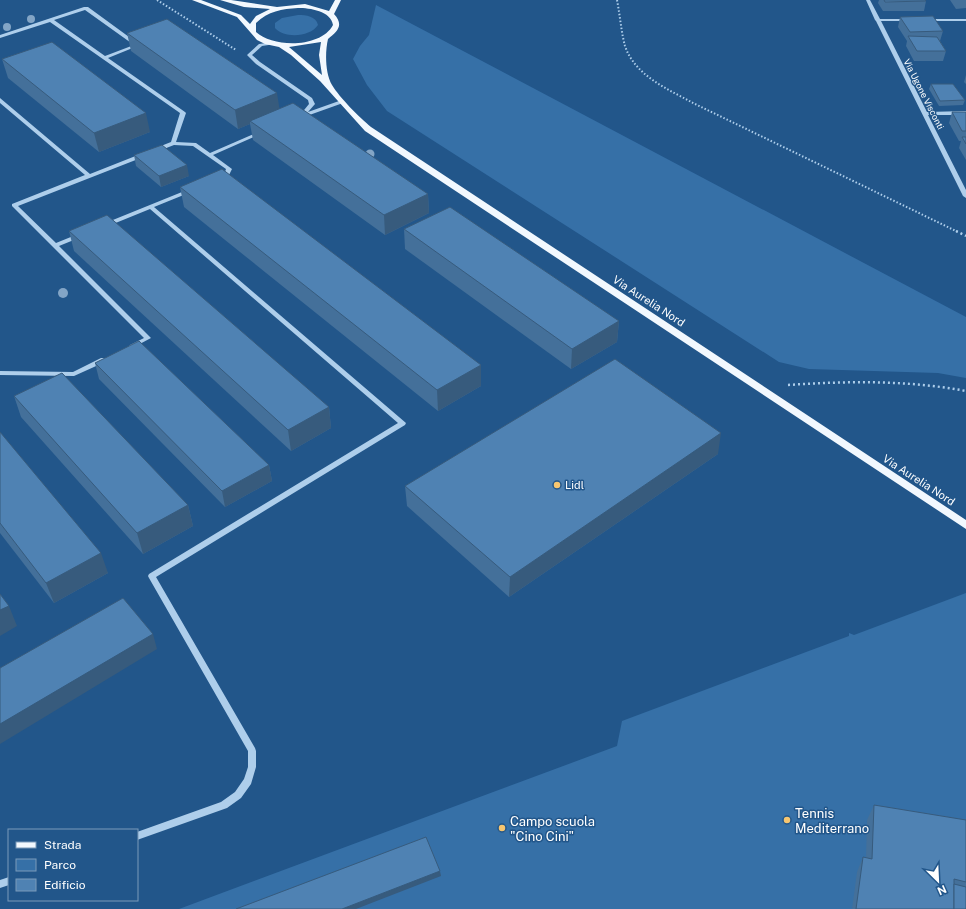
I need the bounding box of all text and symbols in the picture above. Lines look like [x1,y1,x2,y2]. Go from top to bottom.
street label: Via Ugone Visconti [901,57,947,131]
street label: Via Aurelia Nord [611,273,687,329]
street label: Via Aurelia Nord [881,452,957,508]
place label: Lidl [565,479,584,491]
marker: Lidl [552,480,562,490]
place label: Tennis Mediterrano [795,806,869,836]
place label: Campo scuola "Cino Cini" [510,814,595,844]
marker: Tennis Mediterrano [782,815,792,825]
marker: Campo scuola "Cino Cini" [497,823,507,833]
legend [8,829,138,901]
text: Strada [44,838,81,852]
text: Parco [44,858,76,872]
north arrow [918,861,958,901]
text: Edificio [44,878,86,892]
text: N [936,883,948,897]

